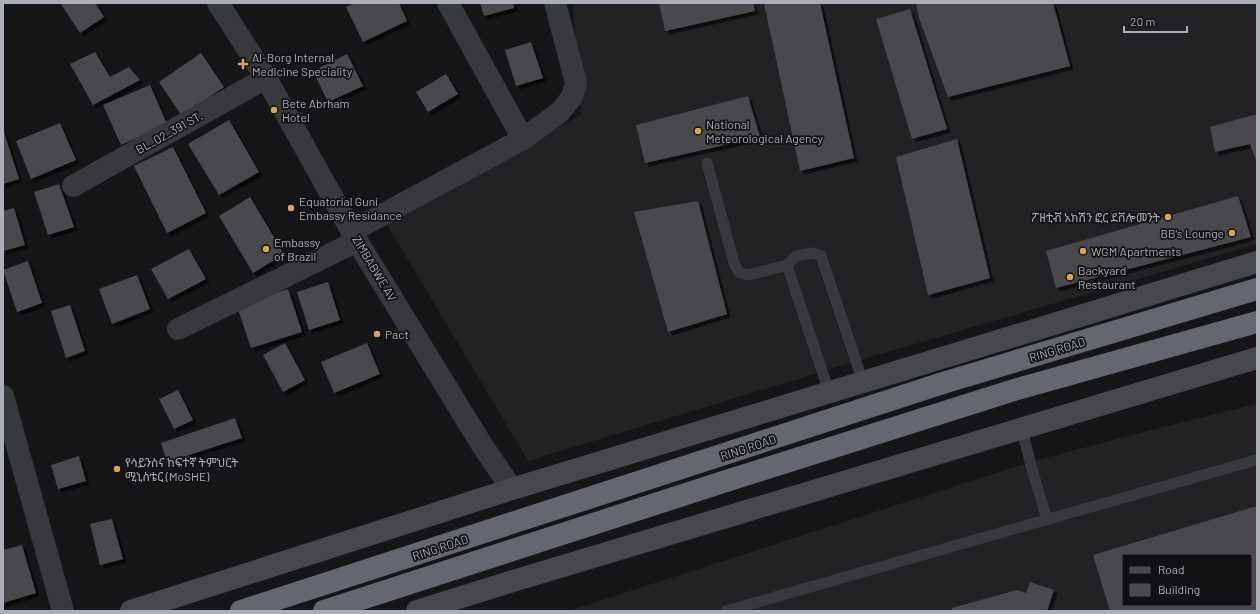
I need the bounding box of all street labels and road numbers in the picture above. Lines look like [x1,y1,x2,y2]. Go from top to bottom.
street label: BL_02_391 ST. [133,108,205,156]
street label: ZIMBABWE AV [350,233,400,303]
street label: RING ROAD [1027,334,1087,364]
street label: RING ROAD [718,431,778,463]
street label: RING ROAD [410,531,470,563]

